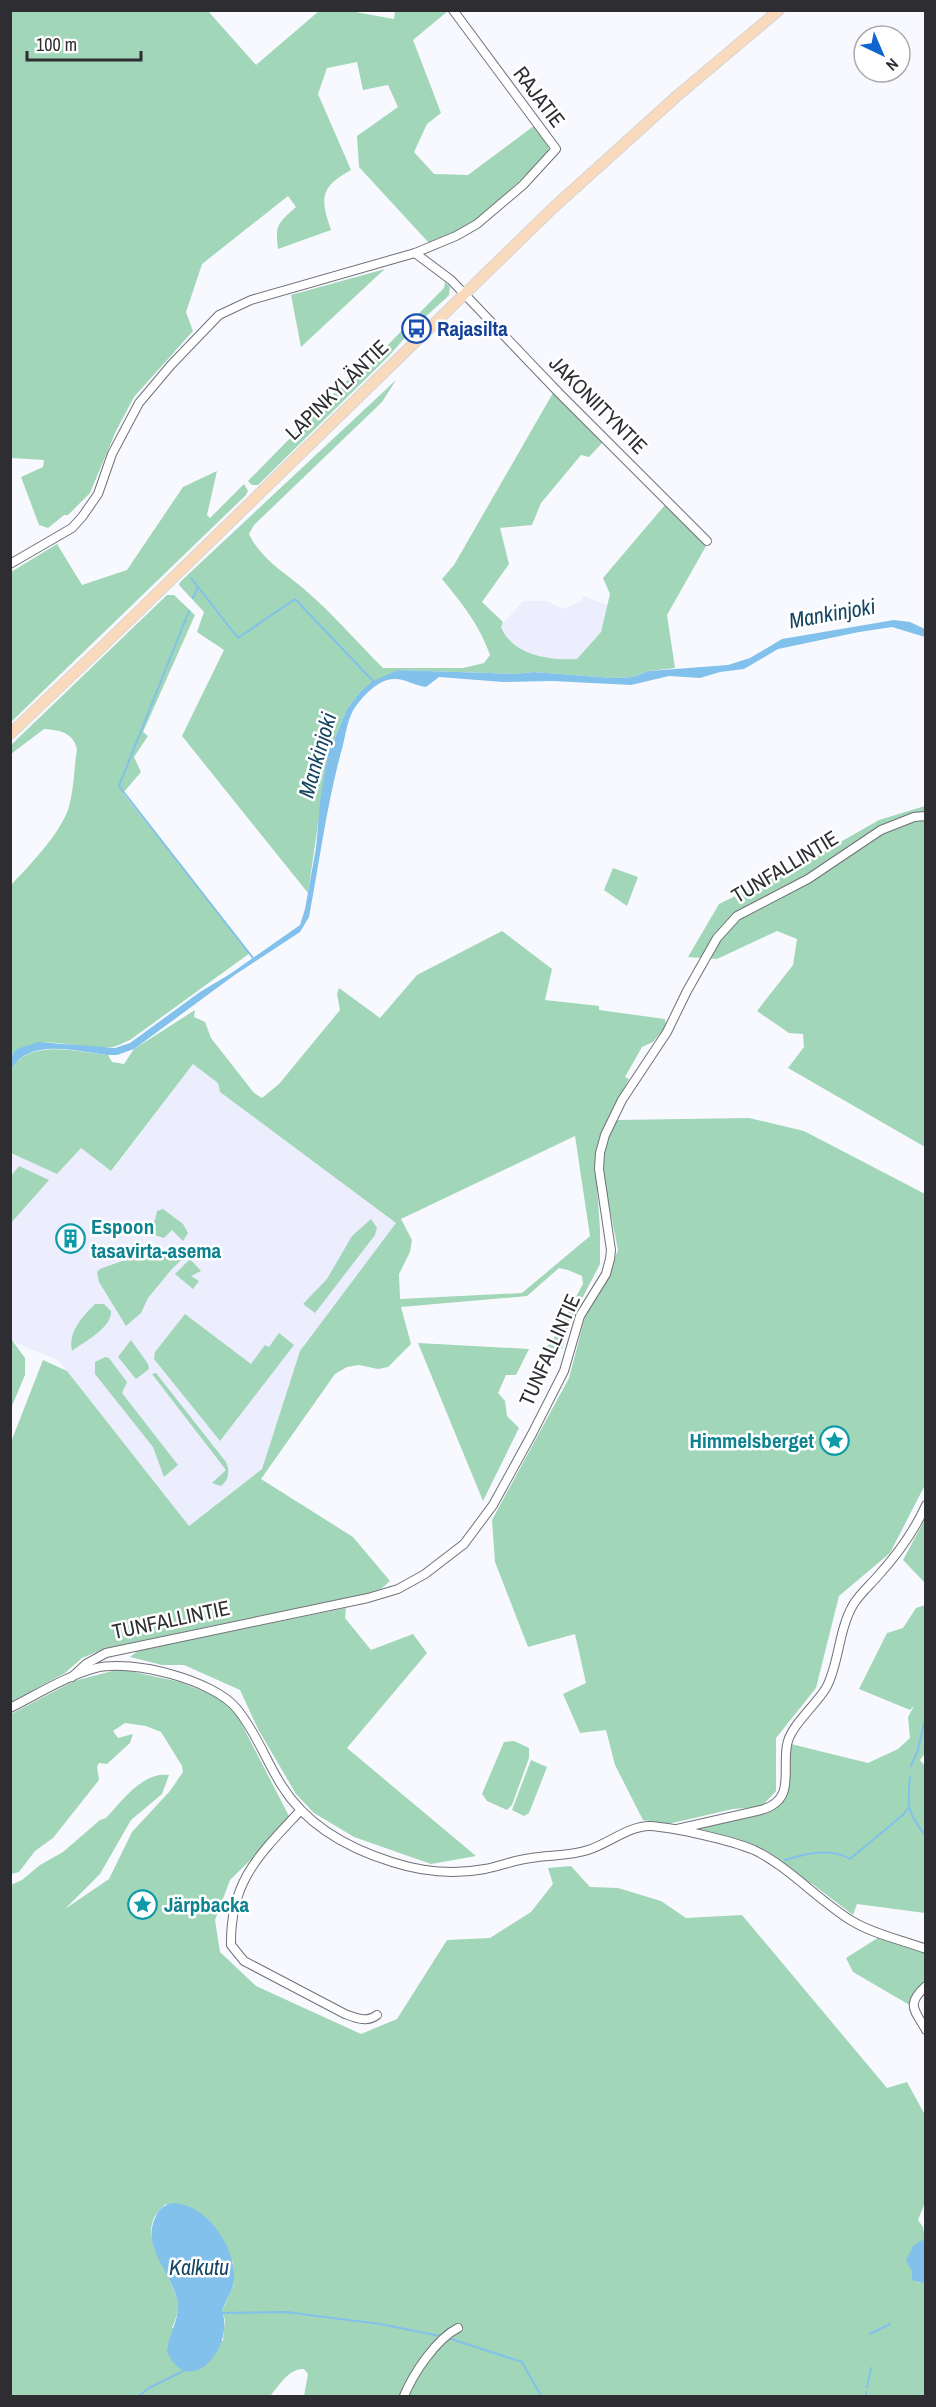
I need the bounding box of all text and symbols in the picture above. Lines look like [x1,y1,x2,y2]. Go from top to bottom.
scale bar [27,24,141,62]
north arrow [852,24,912,84]
text: 100 m [36,32,77,57]
text: N [881,54,903,76]
street label: RAJATIE [507,60,572,133]
bus stop icon: Rajasilta [400,313,432,345]
place label: Rajasilta [437,314,508,343]
street label: LAPINKYLÄNTIE [279,333,395,446]
street label: JAKONIITYNTIE [543,349,654,460]
water label: Mankinjoki [786,591,878,635]
water label: Mankinjoki [291,709,343,801]
street label: TUNFALLINTIE [726,823,843,910]
place label: Espoon tasavirta-asema [91,1212,222,1265]
building icon: Espoon tasavirta-asema [54,1223,86,1255]
street label: TUNFALLINTIE [512,1289,587,1410]
place icon: Himmelsberget [819,1425,851,1457]
place label: Himmelsberget [690,1426,814,1455]
street label: TUNFALLINTIE [109,1593,232,1646]
place icon: Järpbacka [127,1889,159,1921]
place label: Järpbacka [164,1890,250,1919]
water label: Kalkutu [169,2252,229,2282]

